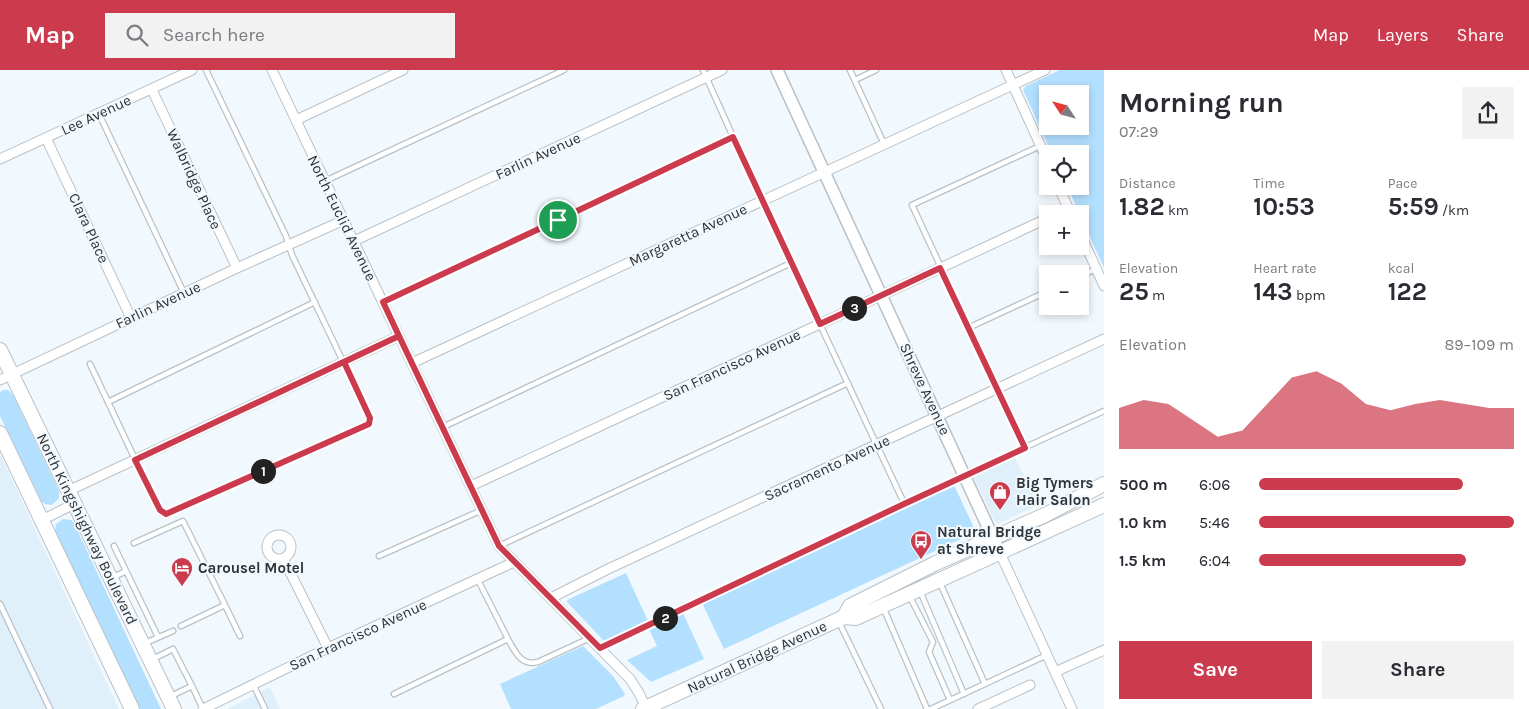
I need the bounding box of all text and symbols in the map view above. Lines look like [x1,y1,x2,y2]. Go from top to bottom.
search box [105,13,455,58]
text: Map [25,21,75,49]
icon: search [123,21,151,49]
text: Search here [163,24,265,46]
text: Map [1313,24,1349,46]
text: Layers [1377,24,1429,46]
text: Share [1457,24,1504,46]
north arrow [1039,85,1089,135]
map controls [1039,85,1089,315]
text: Morning run [1119,86,1284,119]
button: share [1462,87,1514,139]
street label: Lee Avenue [58,91,134,139]
text: 07:29 [1119,122,1158,141]
street label: Walbridge Place [163,126,225,232]
street label: Farlin Avenue [493,128,583,184]
button: locate [1039,145,1089,195]
street label: North Euclid Avenue [304,152,380,284]
text: Distance [1119,175,1176,192]
text: Time [1253,175,1285,192]
text: Pace [1388,175,1418,192]
street label: Clara Place [65,190,113,266]
text: 1.82 [1119,192,1165,221]
text: 10:53 [1253,192,1315,221]
text: 5:59 [1388,192,1439,221]
pin [537,199,579,241]
street label: Margaretta Avenue [626,200,750,270]
text: km [1165,202,1189,219]
text: /km [1439,202,1469,219]
button: + [1039,205,1089,255]
icon: arrive [544,206,572,234]
text: Elevation [1119,260,1178,277]
text: Heart rate [1253,260,1316,277]
text: kcal [1388,260,1414,277]
button: − [1039,265,1089,315]
street label: Farlin Avenue [113,277,203,333]
text: 25 [1119,277,1149,306]
text: 143 [1253,277,1293,306]
text: 122 [1388,277,1427,306]
text: m [1149,287,1165,304]
text: bpm [1293,287,1326,304]
pin: 3 [842,296,866,320]
text: 3 [850,300,859,317]
street label: San Francisco Avenue [660,325,804,405]
text: Elevation [1119,335,1187,354]
text: 89–109 m [1444,335,1514,354]
street label: Shreve Avenue [896,340,954,438]
street label: North Kingshighway Boulevard [33,430,141,628]
street label: Sacramento Avenue [761,431,893,505]
pin: 1 [250,458,276,484]
text: 1 [261,463,266,480]
place label: Big Tymers Hair Salon [1016,474,1094,509]
text: 500 m [1119,475,1168,494]
text: 6:06 [1199,475,1231,494]
shop icon: Big Tymers Hair Salon [988,480,1012,511]
text: 1.0 km [1119,513,1167,532]
text: 5:46 [1199,513,1230,532]
place label: Natural Bridge at Shreve [937,523,1041,558]
bus stop icon: Natural Bridge at Shreve [909,529,933,560]
text: 1.5 km [1119,551,1166,570]
text: 6:04 [1199,551,1230,570]
hotel icon: Carousel Motel [170,556,194,587]
place label: Carousel Motel [198,559,304,577]
street label: San Francisco Avenue [286,595,430,675]
pin: 2 [652,606,678,630]
text: 2 [661,610,670,627]
street label: Natural Bridge Avenue [684,617,830,697]
button: Save [1119,641,1312,699]
button: Share [1322,641,1514,699]

